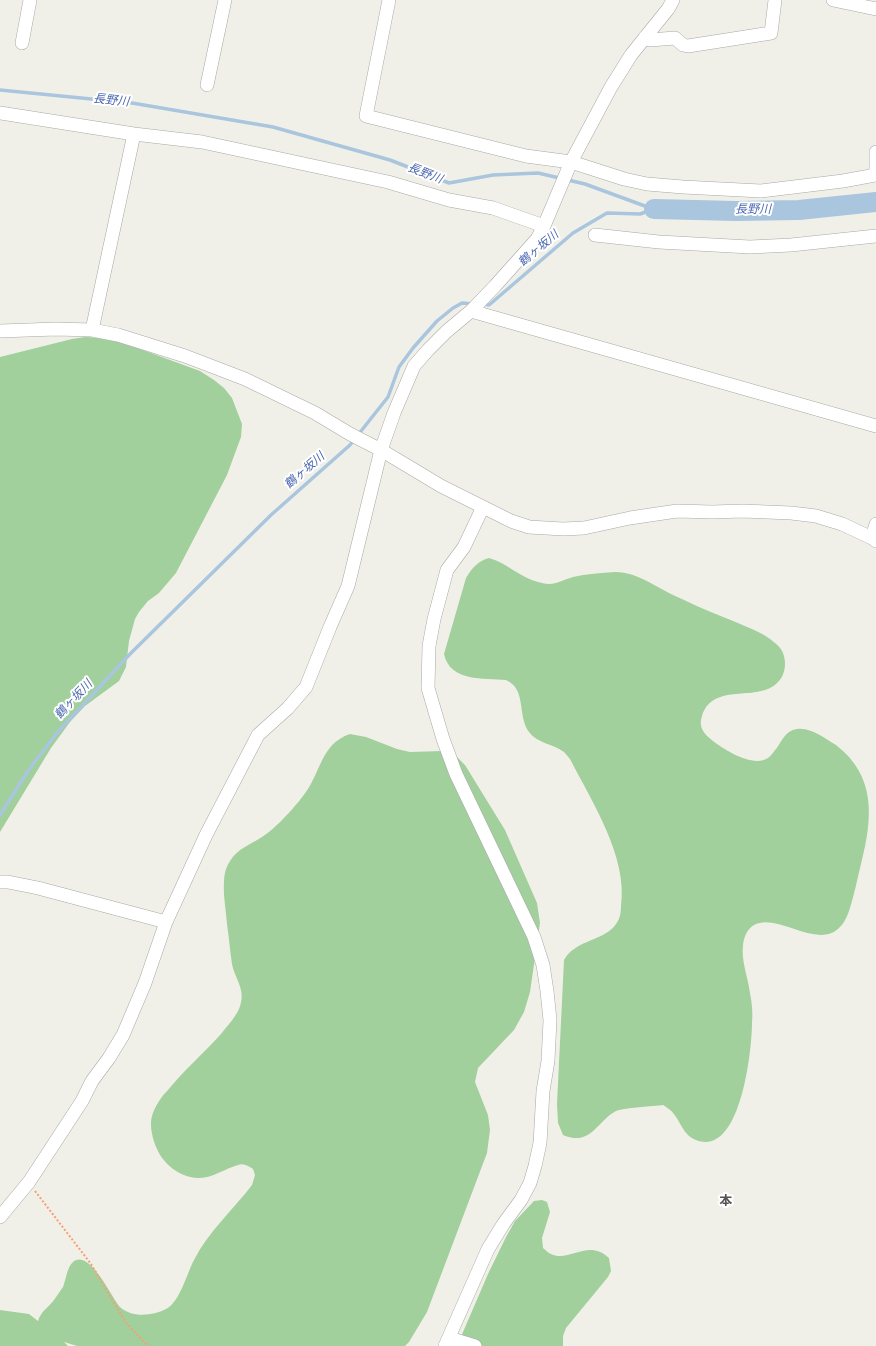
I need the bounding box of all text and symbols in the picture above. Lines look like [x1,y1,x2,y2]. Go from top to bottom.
water label: 長野川 [92,92,130,110]
water label: 長野川 [406,161,444,187]
water label: 長野川 [735,203,771,217]
water label: 鶴ヶ坂川 [516,228,562,270]
water label: 鶴ヶ坂川 [282,450,328,492]
water label: 鶴ヶ坂川 [52,678,96,722]
district label: 本 [720,1194,732,1210]

